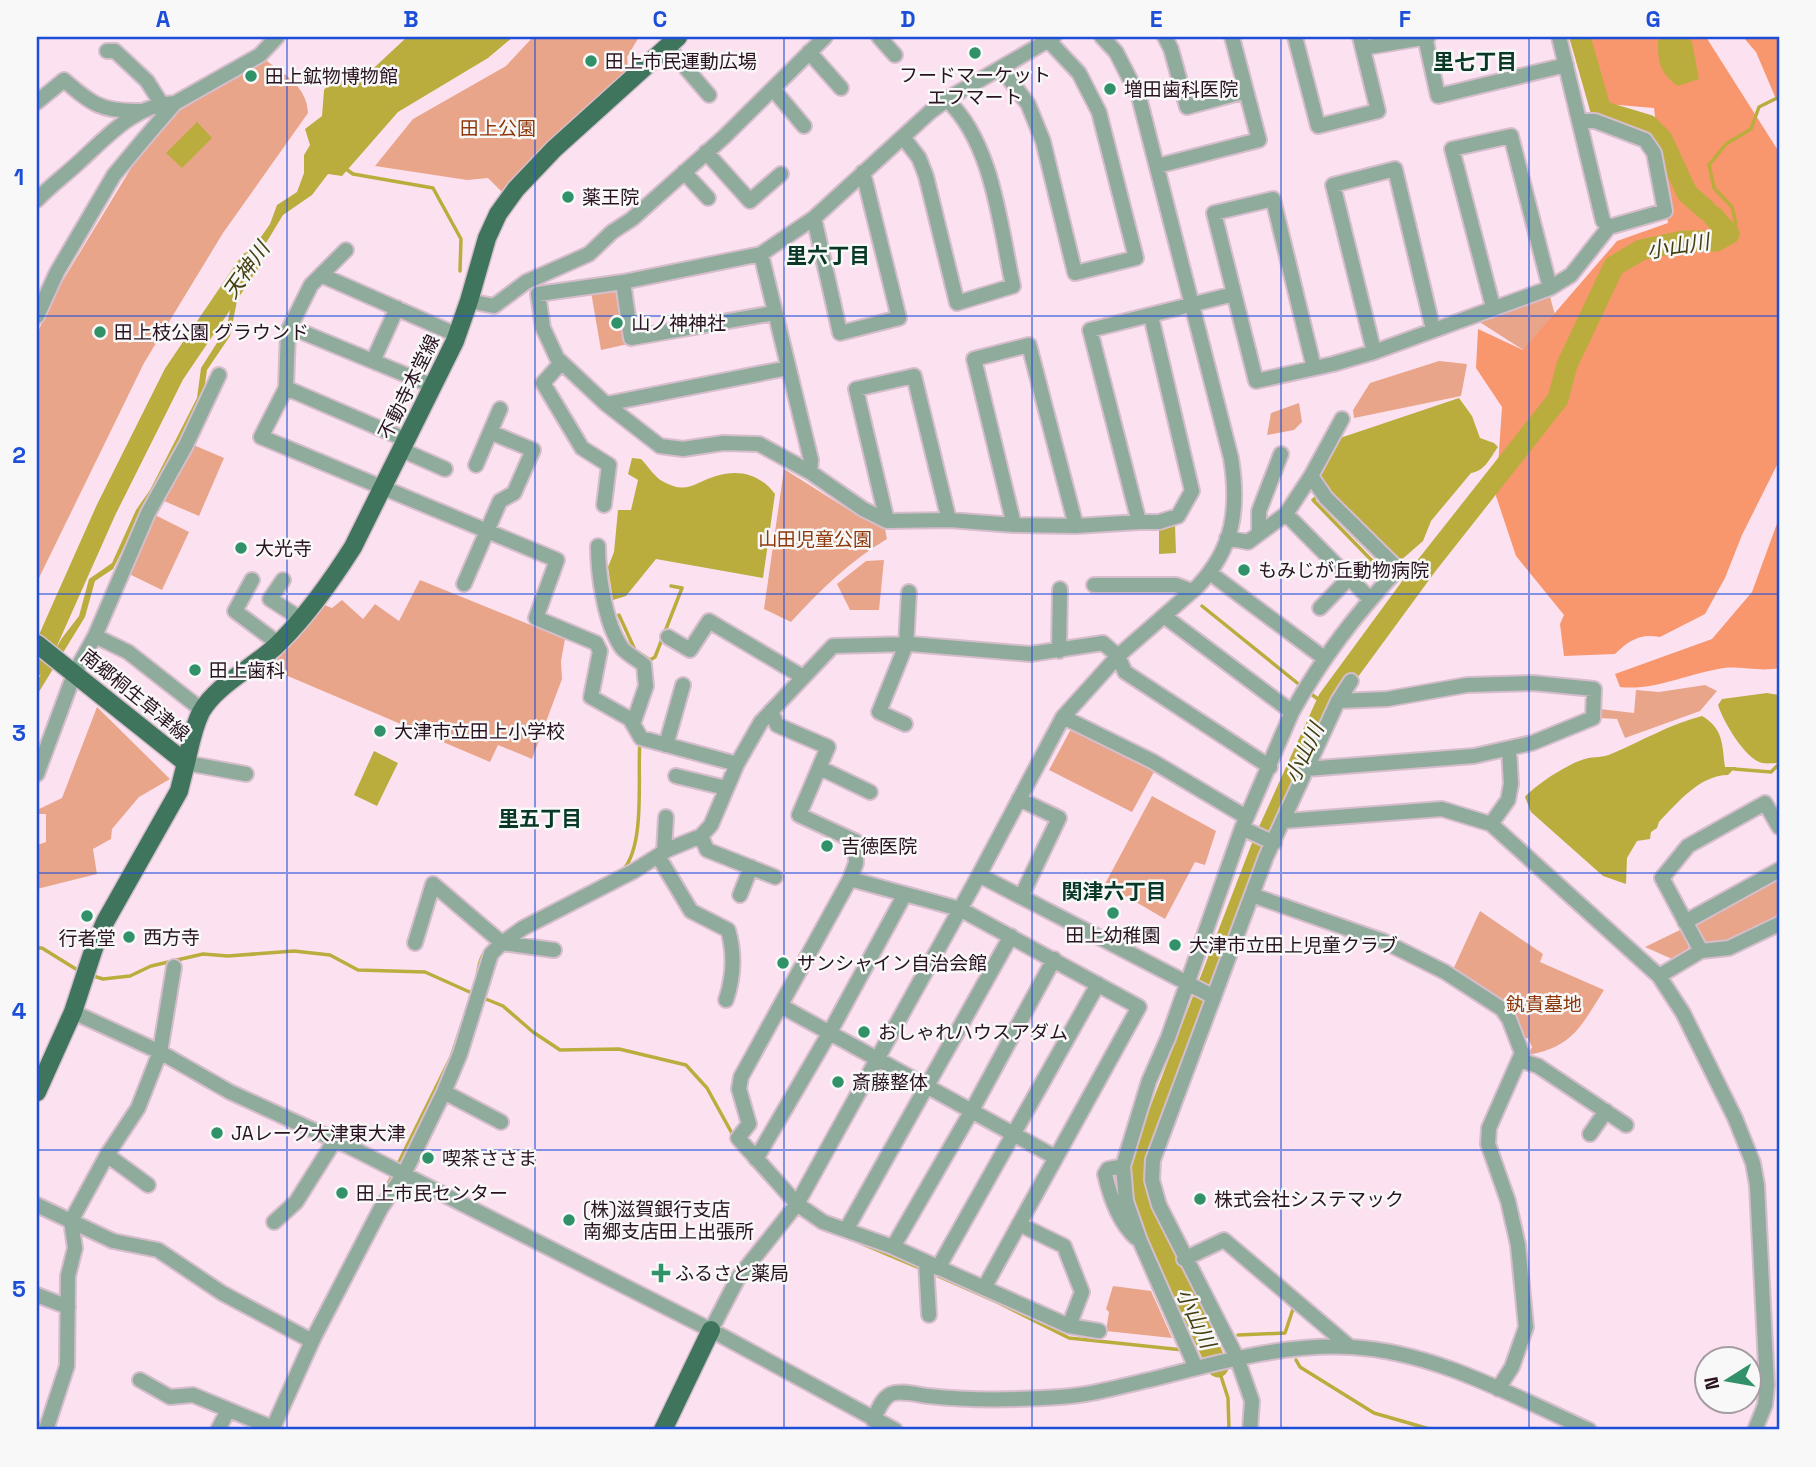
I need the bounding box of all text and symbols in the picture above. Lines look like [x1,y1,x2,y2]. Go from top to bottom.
text: A [156,4,171,34]
text: B [403,4,419,34]
text: C [653,4,667,34]
text: D [900,4,916,34]
text: E [1150,4,1162,34]
text: F [1399,4,1411,34]
text: G [1645,4,1661,34]
marker: フードマーケット エフマート [967,45,983,61]
district label: 里七丁目 [1433,48,1517,75]
place label: 田上市民運動広場 [605,49,757,74]
marker: 田上市民運動広場 [583,53,599,69]
place label: フードマーケット エフマート [899,63,1051,110]
place label: 田上鉱物博物館 [265,64,398,89]
marker: 田上鉱物博物館 [243,68,259,84]
place label: 増田歯科医院 [1124,77,1238,102]
marker: 増田歯科医院 [1102,81,1118,97]
park label: 田上公園 [460,116,536,141]
text: 1 [14,162,24,192]
place label: 薬王院 [582,185,639,210]
marker: 薬王院 [560,189,576,205]
water label: 小山川 [1645,227,1713,264]
water label: 天神川 [217,235,276,304]
district label: 里六丁目 [786,242,870,269]
place label: 山ノ神神社 [631,311,726,336]
marker: 山ノ神神社 [609,315,625,331]
place label: 田上枝公園 グラウンド [114,320,309,345]
marker: 田上枝公園 グラウンド [92,324,108,340]
street label: 不動寺本堂線 [373,330,445,444]
text: 2 [12,440,26,470]
park label: 山田児童公園 [758,527,872,552]
place label: 大光寺 [255,536,312,561]
marker: 大光寺 [233,540,249,556]
place label: もみじが丘動物病院 [1258,558,1429,583]
marker: もみじが丘動物病院 [1236,562,1252,578]
street label: 南郷桐生草津線 [75,643,195,747]
place label: 田上歯科 [209,658,285,683]
marker: 田上歯科 [187,662,203,678]
water label: 小山川 [1278,717,1330,787]
text: 3 [12,718,26,748]
place label: 大津市立田上小学校 [394,719,565,744]
marker: 大津市立田上小学校 [372,723,388,739]
district label: 里五丁目 [498,805,582,832]
place label: 吉徳医院 [841,834,917,859]
marker: 吉徳医院 [819,838,835,854]
district label: 関津六丁目 [1062,878,1167,905]
marker: 田上幼稚園 [1105,905,1121,921]
marker: 行者堂 [79,908,95,924]
place label: 田上幼稚園 [1065,923,1161,948]
place label: 西方寺 [143,925,200,950]
place label: 行者堂 [58,926,116,951]
marker: 西方寺 [121,929,137,945]
place label: 大津市立田上児童クラブ [1189,933,1398,958]
marker: 大津市立田上児童クラブ [1167,937,1183,953]
place label: サンシャイン自治会館 [797,951,987,976]
marker: サンシャイン自治会館 [775,955,791,971]
park label: 釻貴墓地 [1506,992,1582,1017]
text: 4 [12,996,27,1026]
place label: おしゃれハウスアダム [878,1020,1068,1045]
marker: おしゃれハウスアダム [856,1024,872,1040]
place label: 斎藤整体 [852,1070,928,1095]
marker: 斎藤整体 [830,1074,846,1090]
place label: JAレーク大津東大津 [231,1121,406,1146]
marker: JAレーク大津東大津 [209,1125,225,1141]
place label: 喫茶ささま [442,1146,537,1171]
marker: 喫茶ささま [420,1150,436,1166]
place label: 田上市民センター [356,1181,508,1206]
marker: 田上市民センター [334,1185,350,1201]
place label: 株式会社システマック [1214,1187,1404,1212]
marker: 株式会社システマック [1192,1191,1208,1207]
place label: (株)滋賀銀行支店 南郷支店田上出張所 [583,1197,754,1244]
marker: (株)滋賀銀行支店 南郷支店田上出張所 [561,1212,577,1228]
place label: ふるさと薬局 [675,1261,789,1286]
marker: ふるさと薬局 [653,1265,669,1281]
text: 5 [12,1274,26,1304]
water label: 小山川 [1170,1284,1222,1354]
north arrow [1694,1344,1764,1414]
text: N [1698,1375,1725,1392]

